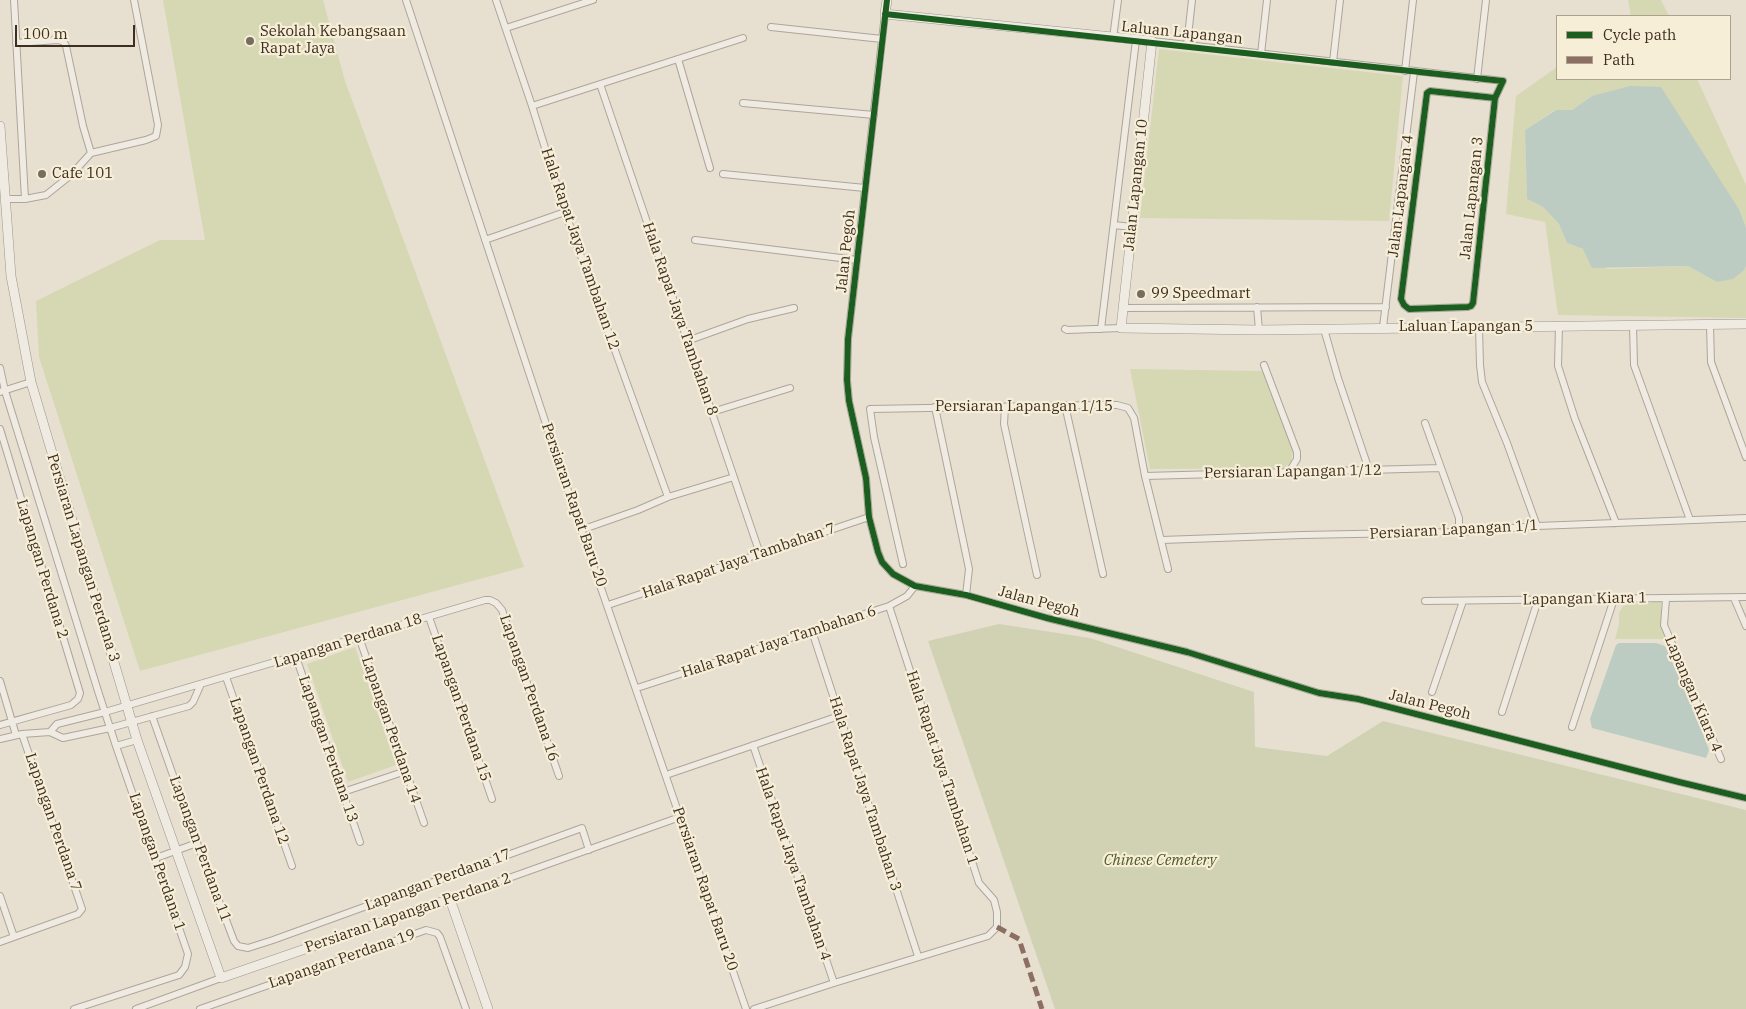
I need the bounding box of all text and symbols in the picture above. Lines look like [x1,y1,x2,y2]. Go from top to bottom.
scale bar [18,15,138,47]
legend [1556,15,1731,80]
street label: Laluan Lapangan [1120,18,1244,48]
place label: Sekolah Kebangsaan Rapat Jaya [260,23,406,58]
text: 100 m [23,24,68,43]
text: Cycle path [1603,25,1676,44]
marker: Sekolah Kebangsaan Rapat Jaya [244,35,256,47]
text: Path [1603,50,1635,69]
street label: Jalan Lapangan 10 [1120,118,1152,252]
street label: Jalan Lapangan 4 [1385,134,1417,258]
street label: Jalan Lapangan 3 [1457,136,1487,260]
street label: Hala Rapat Jaya Tambahan 12 [537,146,623,352]
place label: Cafe 101 [52,165,113,183]
marker: Cafe 101 [36,168,48,180]
street label: Jalan Pegoh [833,208,859,294]
street label: Hala Rapat Jaya Tambahan 8 [638,220,722,418]
place label: 99 Speedmart [1151,285,1250,303]
marker: 99 Speedmart [1135,288,1147,300]
street label: Laluan Lapangan 5 [1399,318,1533,336]
street label: Persiaran Lapangan 1/15 [935,398,1113,416]
street label: Persiaran Rapat Baru 20 [537,421,611,589]
street label: Persiaran Lapangan Perdana 3 [43,452,123,664]
street label: Persiaran Lapangan 1/12 [1204,461,1382,483]
street label: Lapangan Perdana 2 [12,497,72,641]
street label: Persiaran Lapangan 1/1 [1369,517,1539,543]
street label: Hala Rapat Jaya Tambahan 7 [640,519,838,603]
street label: Jalan Pegoh [996,582,1082,622]
street label: Lapangan Kiara 1 [1523,589,1647,609]
street label: Hala Rapat Jaya Tambahan 6 [679,602,879,682]
street label: Lapangan Perdana 18 [272,610,424,672]
street label: Lapangan Perdana 16 [495,612,563,764]
street label: Lapangan Perdana 15 [427,632,495,784]
street label: Lapangan Kiara 4 [1660,633,1726,755]
street label: Lapangan Perdana 14 [357,654,425,806]
street label: Hala Rapat Jaya Tambahan 1 [902,668,982,868]
street label: Lapangan Perdana 13 [294,673,362,825]
street label: Jalan Pegoh [1387,686,1473,724]
street label: Hala Rapat Jaya Tambahan 3 [825,694,905,894]
street label: Lapangan Perdana 12 [225,695,293,847]
street label: Lapangan Perdana 7 [21,751,85,893]
street label: Hala Rapat Jaya Tambahan 4 [751,765,835,963]
street label: Lapangan Perdana 11 [165,774,235,924]
street label: Lapangan Perdana 1 [125,791,189,933]
street label: Persiaran Rapat Baru 20 [668,805,742,973]
street label: Lapangan Perdana 17 [363,845,513,915]
park label: Chinese Cemetery [1104,852,1216,870]
street label: Persiaran Lapangan Perdana 2 [303,869,513,957]
street label: Lapangan Perdana 19 [266,925,418,993]

